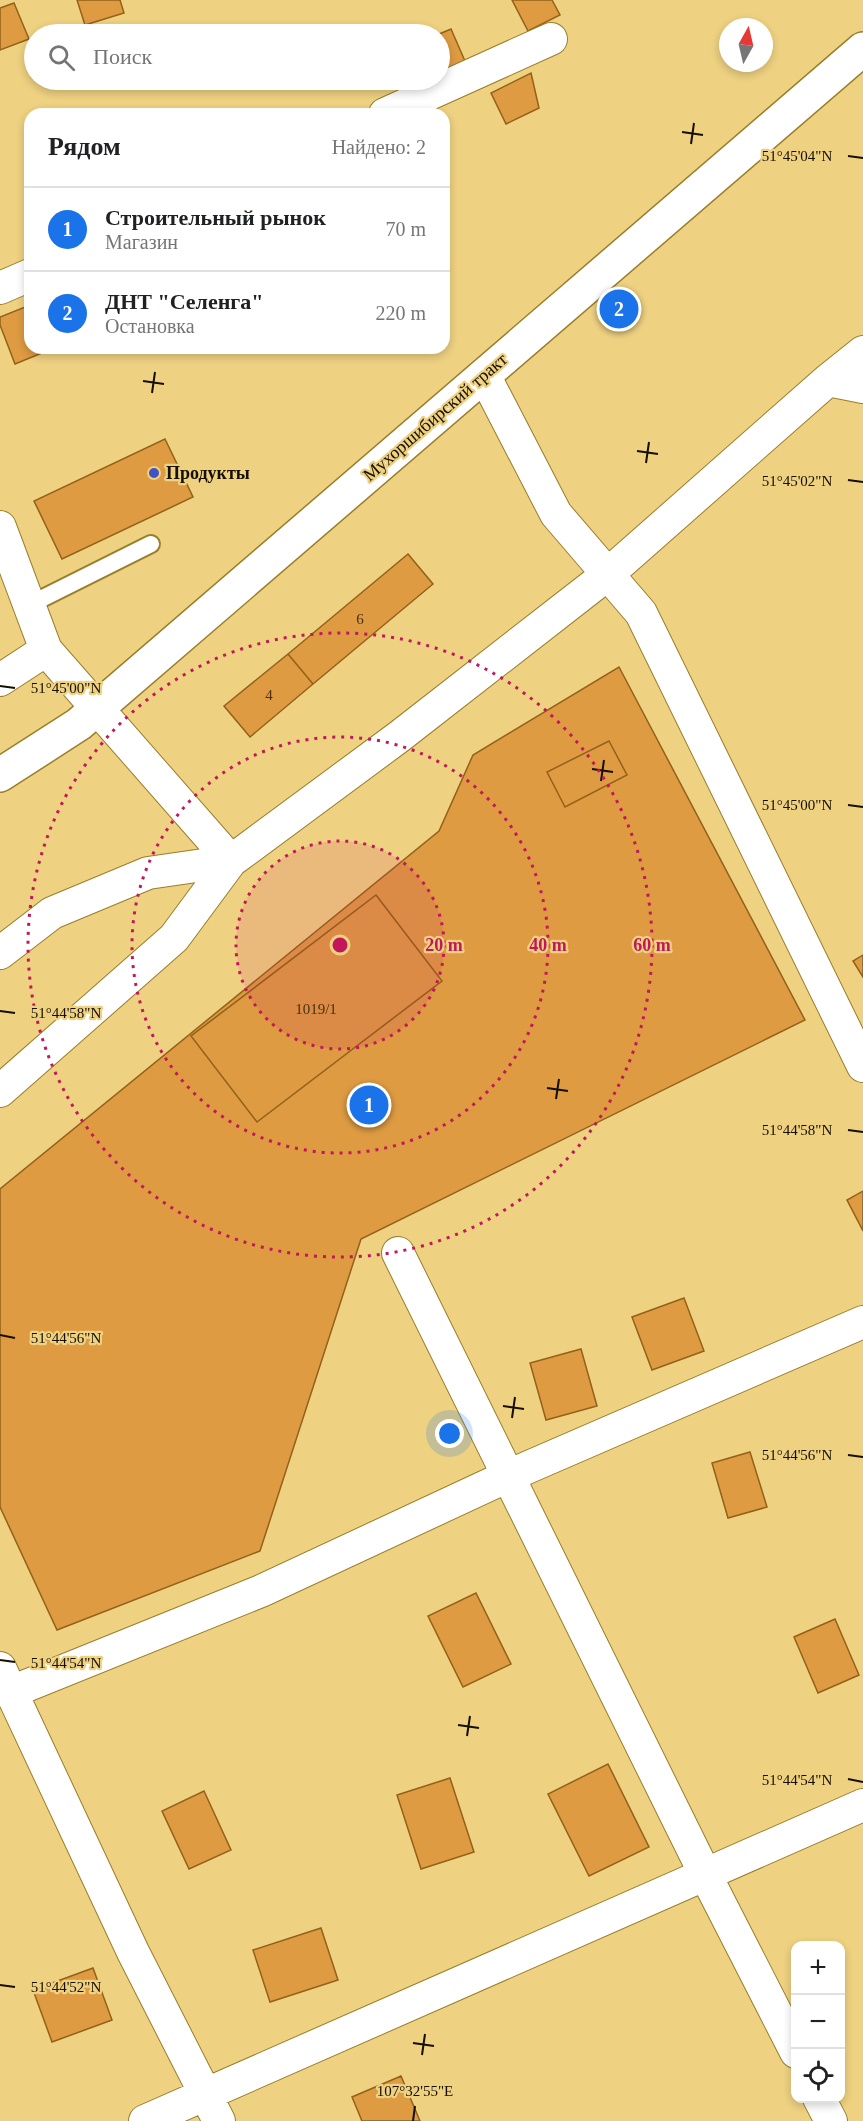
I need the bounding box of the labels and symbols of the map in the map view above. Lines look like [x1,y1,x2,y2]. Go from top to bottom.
north arrow [719,18,773,72]
text: 51°45'04"N [762,148,832,164]
pin: 2 [600,286,638,332]
street label: Мухоршибирский тракт [359,349,511,485]
place label: Продукты [166,463,250,483]
marker: Продукты [147,466,161,480]
text: 51°45'02"N [762,473,832,489]
house number: 6 [356,611,364,627]
text: 51°45'00"N [31,680,101,696]
house number: 4 [265,687,273,703]
text: 51°45'00"N [762,797,832,813]
centre of rings [330,935,350,955]
text: 20 m [425,935,463,955]
text: 40 m [529,935,567,955]
text: 60 m [633,935,671,955]
house number: 1019/1 [295,1001,337,1017]
text: 51°44'58"N [31,1005,101,1021]
pin: 1 [350,1082,388,1128]
text: 51°44'58"N [762,1122,832,1138]
text: 51°44'56"N [31,1330,101,1346]
your location [435,1419,464,1448]
text: 51°44'56"N [762,1447,832,1463]
text: 51°44'54"N [31,1655,101,1671]
text: 51°44'54"N [762,1772,832,1788]
text: 51°44'52"N [31,1979,101,1995]
text: 107°32'55"E [377,2083,453,2099]

